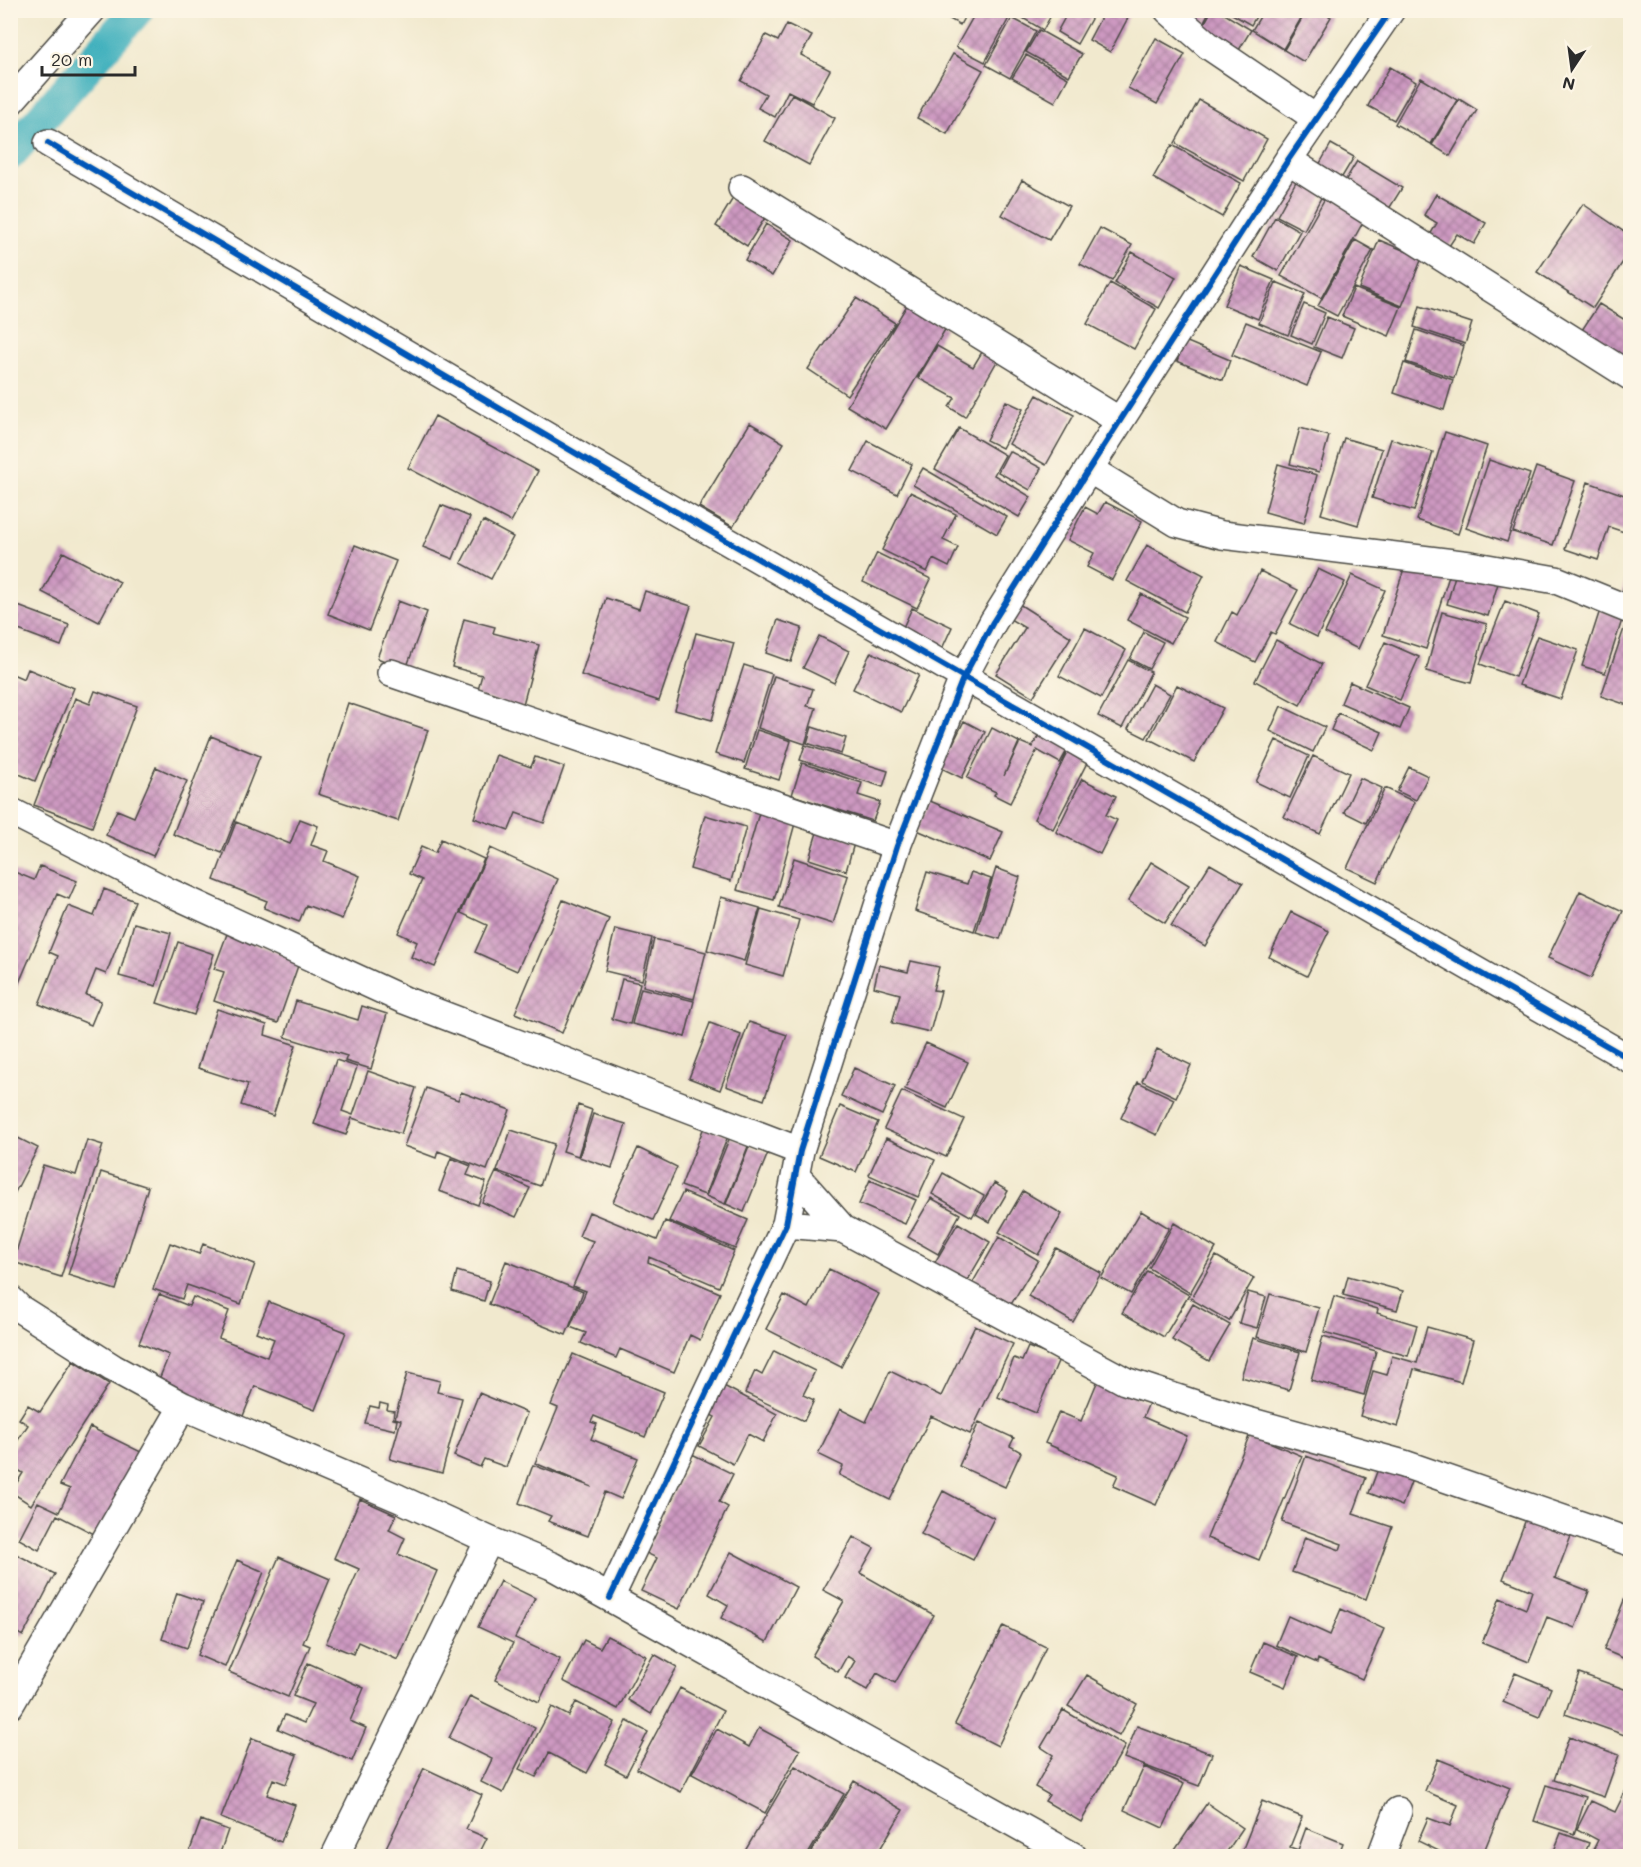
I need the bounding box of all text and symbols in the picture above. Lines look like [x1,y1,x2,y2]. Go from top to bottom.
scale bar [42,39,135,77]
north arrow [1542,39,1602,99]
text: 20 m [51,47,92,71]
text: N [1560,73,1577,96]

